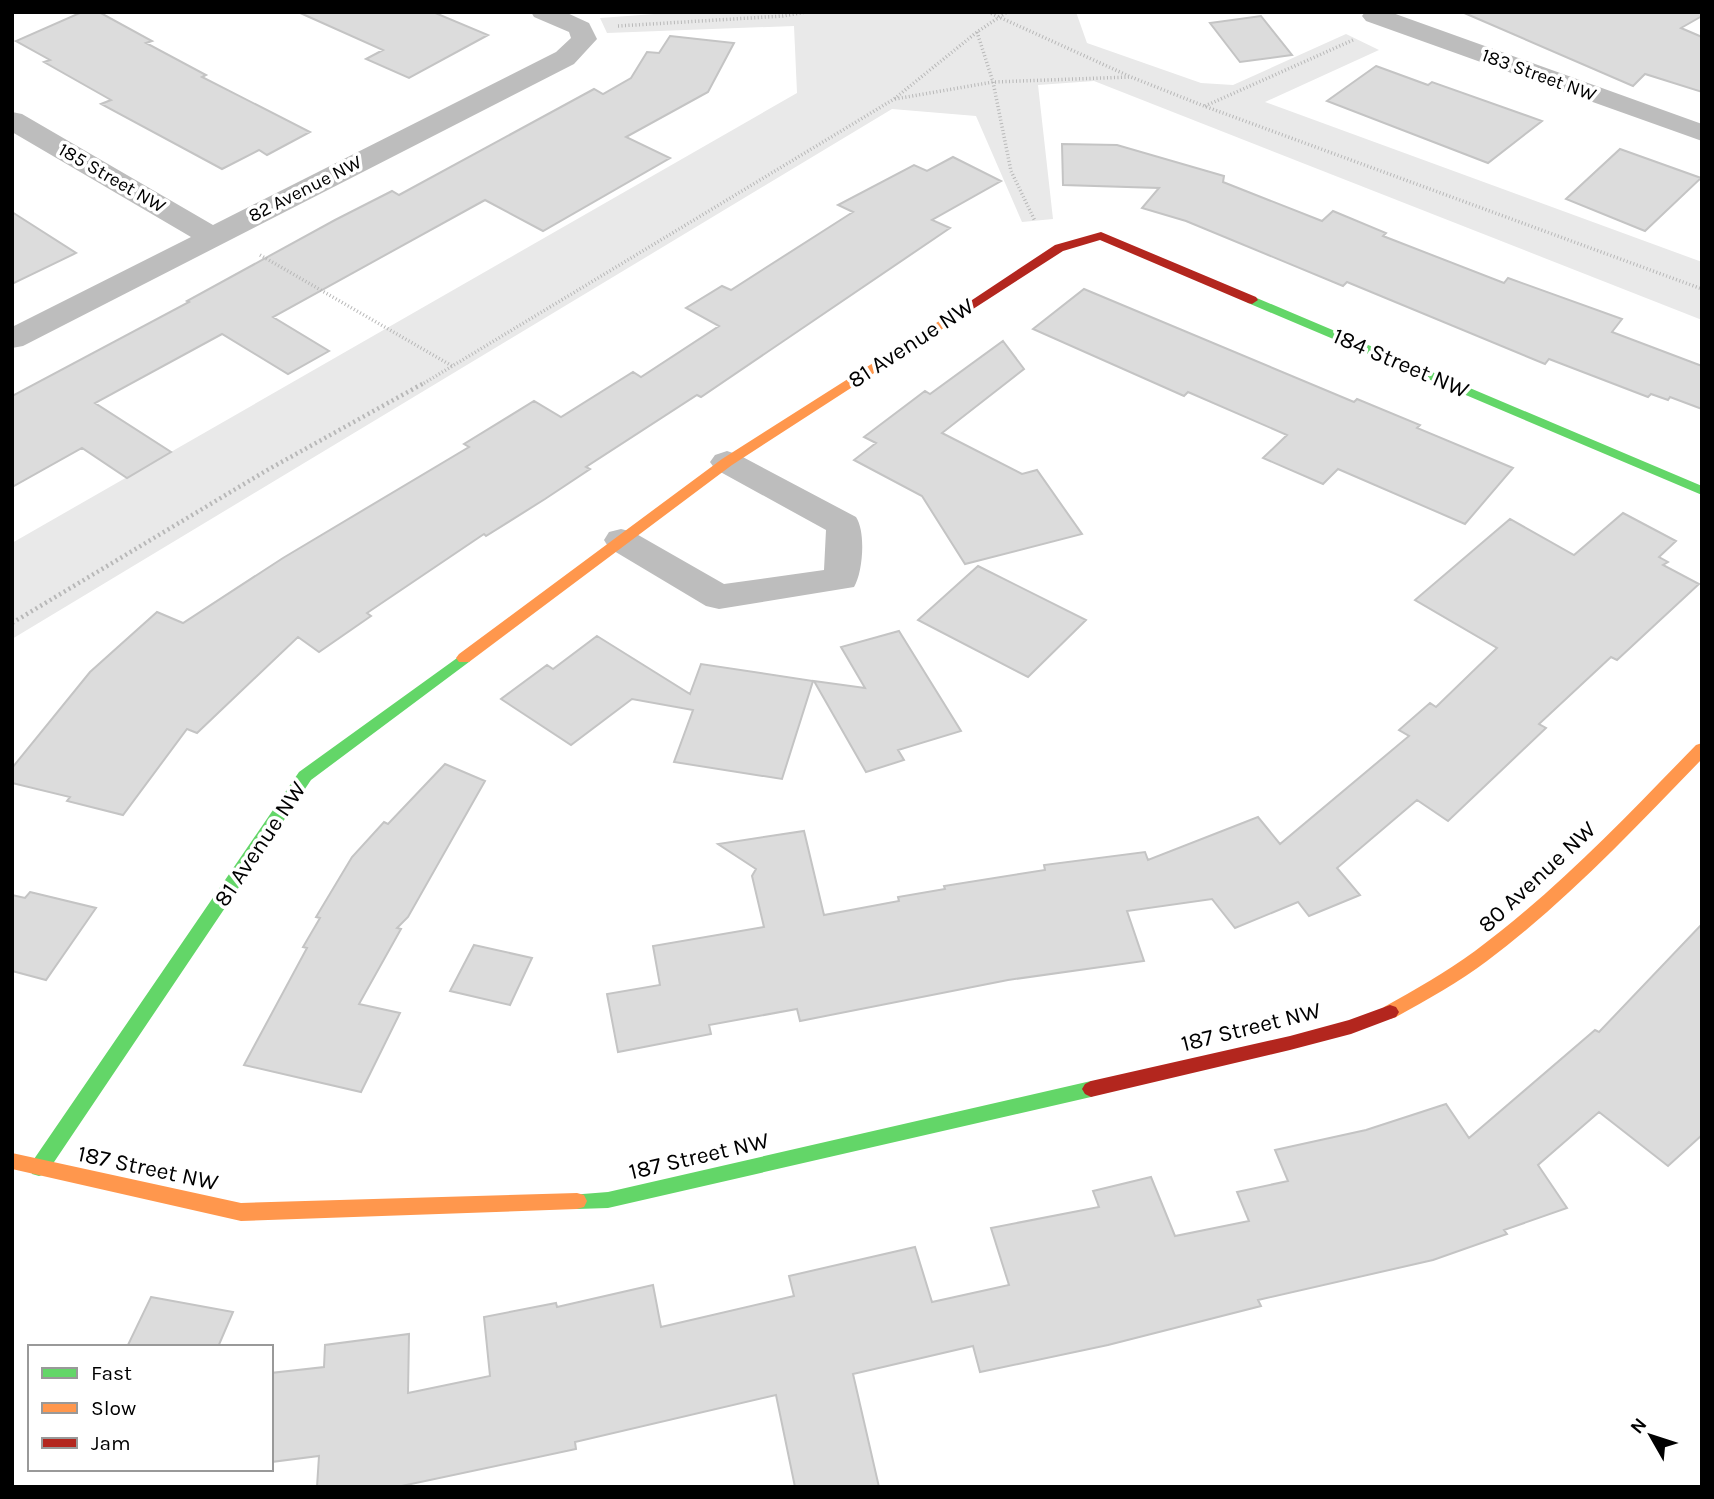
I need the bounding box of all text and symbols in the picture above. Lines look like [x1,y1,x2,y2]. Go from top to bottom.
street label: 183 Street NW [1479,44,1599,106]
street label: 185 Street NW [55,139,169,217]
street label: 82 Avenue NW [245,151,365,227]
street label: 81 Avenue NW [843,292,979,394]
street label: 184 Street NW [1329,322,1473,404]
street label: 81 Avenue NW [208,776,312,912]
street label: 80 Avenue NW [1473,815,1602,938]
street label: 187 Street NW [1178,997,1324,1057]
street label: 187 Street NW [626,1127,772,1185]
street label: 187 Street NW [75,1140,221,1196]
legend [28,1345,273,1471]
text: Fast [91,1361,132,1385]
text: Slow [91,1396,136,1420]
north arrow [1616,1401,1686,1471]
text: N [1626,1414,1651,1438]
text: Jam [91,1431,131,1455]

